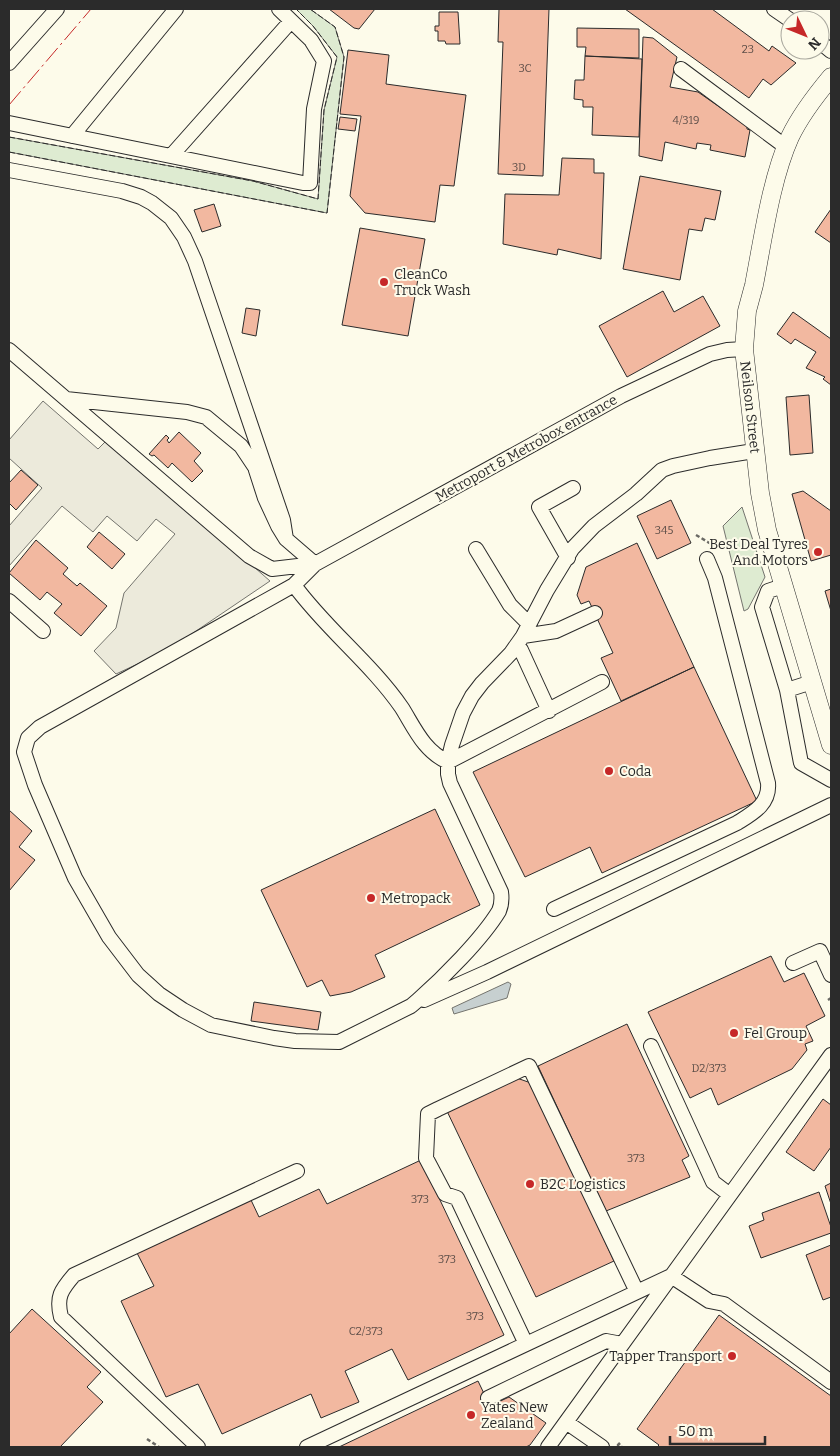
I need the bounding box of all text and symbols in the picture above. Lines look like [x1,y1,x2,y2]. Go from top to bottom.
north arrow [780,10,830,60]
text: N [804,34,824,53]
house number: 23 [742,43,754,56]
house number: 3C [518,62,532,75]
house number: 4/319 [672,114,700,127]
house number: 3D [512,161,526,174]
place label: CleanCo Truck Wash [394,266,471,299]
marker: CleanCo Truck Wash [378,276,390,288]
street label: Neilson Street [736,360,764,454]
street label: Metroport & Metrobox entrance [432,391,620,506]
house number: 345 [655,524,673,537]
place label: Best Deal Tyres And Motors [709,536,808,569]
marker: Best Deal Tyres And Motors [812,546,824,558]
place label: Coda [619,763,652,780]
marker: Coda [603,765,615,777]
place label: Metropack [381,890,451,907]
marker: Metropack [365,892,377,904]
place label: Fel Group [744,1025,807,1042]
marker: Fel Group [728,1027,740,1039]
house number: D2/373 [691,1062,727,1075]
house number: 373 [627,1152,645,1165]
place label: B2C Logistics [540,1176,626,1193]
marker: B2C Logistics [524,1178,536,1190]
house number: 373 [411,1193,429,1206]
house number: 373 [438,1253,456,1266]
house number: 373 [466,1310,484,1323]
house number: C2/373 [349,1325,383,1338]
place label: Tapper Transport [609,1348,722,1365]
marker: Tapper Transport [726,1350,738,1362]
place label: Yates New Zealand [481,1399,549,1432]
marker: Yates New Zealand [465,1409,477,1421]
scale bar [670,1414,765,1446]
text: 50 m [678,1422,714,1440]

